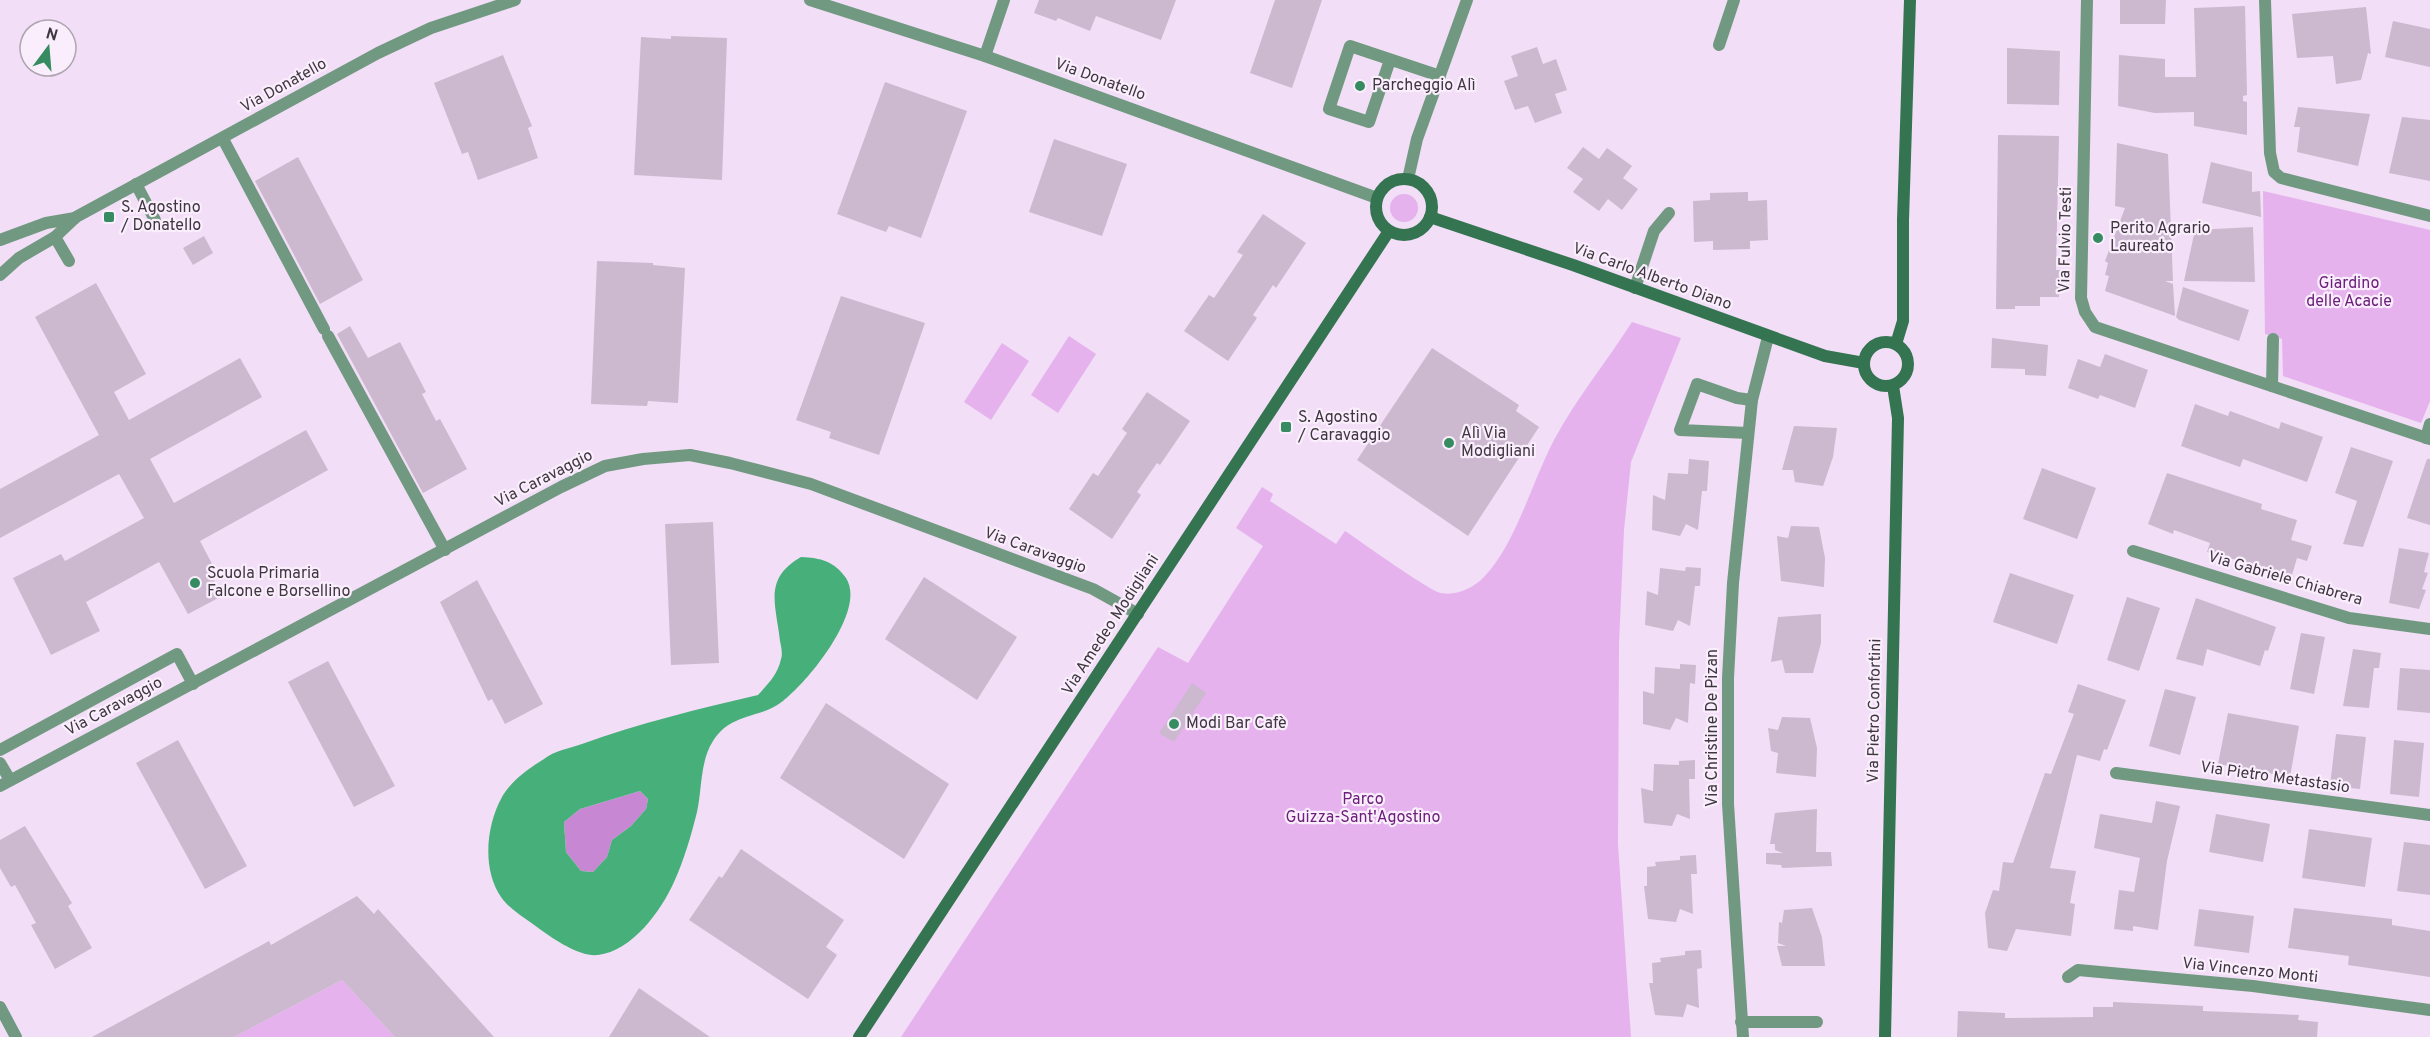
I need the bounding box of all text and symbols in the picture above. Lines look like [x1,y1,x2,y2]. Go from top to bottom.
north arrow [18,18,78,78]
text: N [43,24,60,47]
street label: Via Donatello [237,54,331,118]
street label: Via Donatello [1052,54,1148,106]
place label: Parcheggio Alì [1372,76,1476,96]
marker: Parcheggio Alì [1353,79,1367,93]
street label: Via Fulvio Testi [2055,187,2077,293]
place label: S. Agostino / Donatello [120,198,201,236]
marker: S. Agostino / Donatello [102,210,116,224]
place label: Perito Agrario Laureato [2110,219,2211,257]
marker: Perito Agrario Laureato [2091,231,2105,245]
street label: Via Carlo Alberto Diano [1570,239,1734,315]
park label: Giardino delle Acacie [2306,274,2392,312]
place label: S. Agostino / Caravaggio [1297,408,1390,446]
marker: S. Agostino / Caravaggio [1279,420,1293,434]
place label: Alì Via Modigliani [1461,424,1535,462]
marker: Alì Via Modigliani [1442,436,1456,450]
street label: Via Caravaggio [492,446,596,512]
street label: Via Caravaggio [981,523,1089,579]
street label: Via Gabriele Chiabrera [2205,547,2365,611]
street label: Via Amedeo Modigliani [1058,551,1164,699]
place label: Scuola Primaria Falcone e Borsellino [207,564,350,602]
marker: Scuola Primaria Falcone e Borsellino [188,576,202,590]
street label: Via Pietro Confortini [1864,639,1886,783]
street label: Via Christine De Pizan [1703,649,1723,807]
street label: Via Caravaggio [62,673,166,741]
place label: Modi Bar Cafè [1186,714,1287,734]
marker: Modi Bar Cafè [1167,717,1181,731]
street label: Via Pietro Metastasio [2199,758,2351,798]
park label: Parco Guizza-Sant'Agostino [1286,790,1441,828]
street label: Via Vincenzo Monti [2181,954,2319,988]

